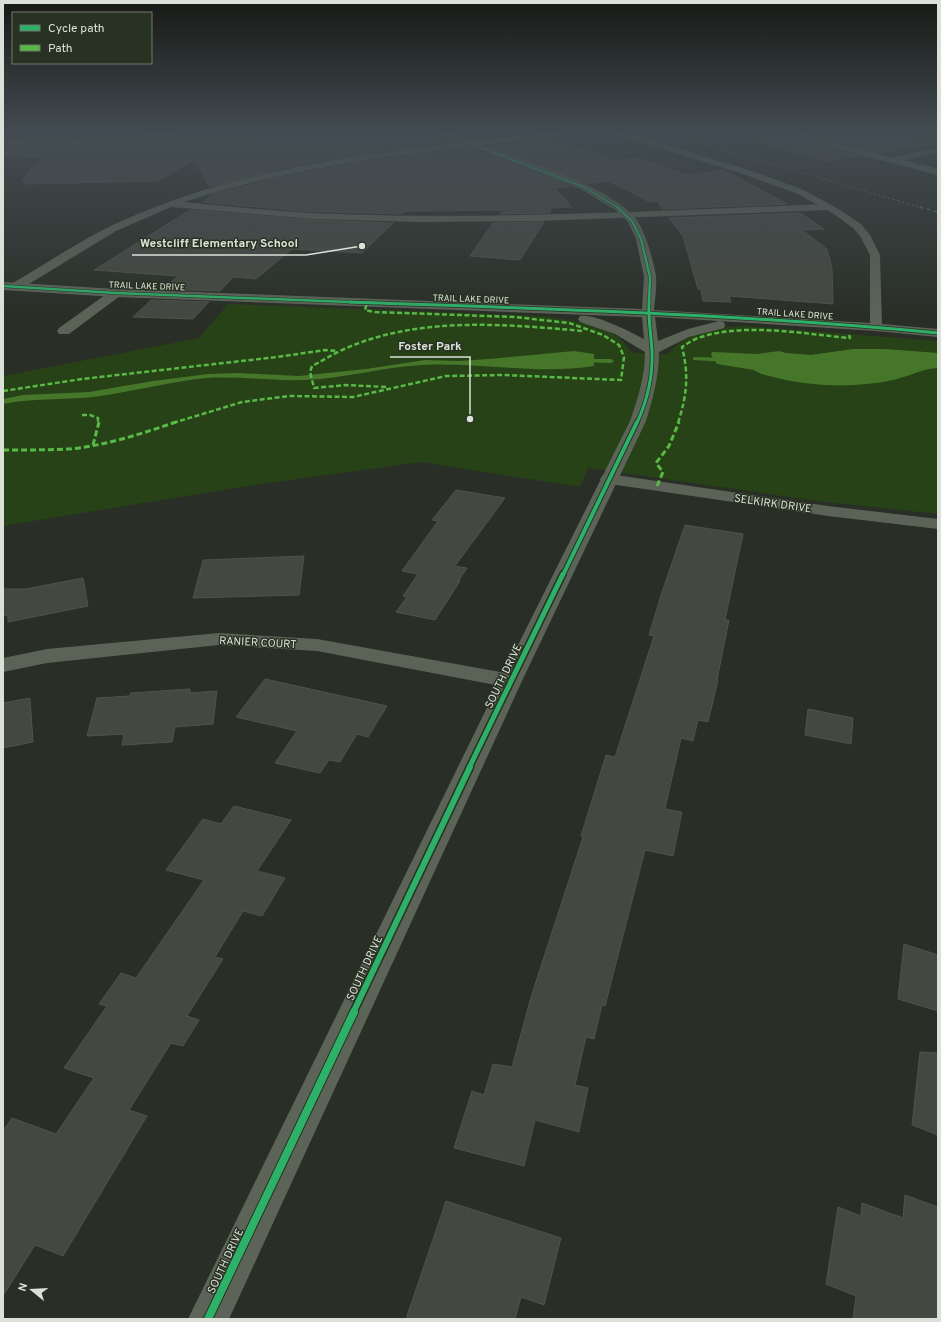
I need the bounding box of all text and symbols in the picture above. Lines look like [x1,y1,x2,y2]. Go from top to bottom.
legend [12,12,152,64]
text: Cycle path [48,21,105,37]
text: Path [48,41,73,57]
callout: Westcliff Elementary School [132,231,306,255]
text: Westcliff Elementary School [140,236,298,252]
street label: TRAIL LAKE DRIVE [109,280,185,293]
street label: TRAIL LAKE DRIVE [433,293,509,306]
street label: TRAIL LAKE DRIVE [756,306,834,323]
callout: Foster Park [390,333,470,357]
text: Foster Park [398,339,462,355]
street label: SELKIRK DRIVE [733,492,813,516]
street label: RANIER COURT [219,634,297,652]
street label: SOUTH DRIVE [482,642,526,711]
street label: SOUTH DRIVE [344,934,386,1003]
street label: SOUTH DRIVE [205,1227,247,1296]
north arrow [12,1270,52,1310]
text: N [16,1281,31,1293]

